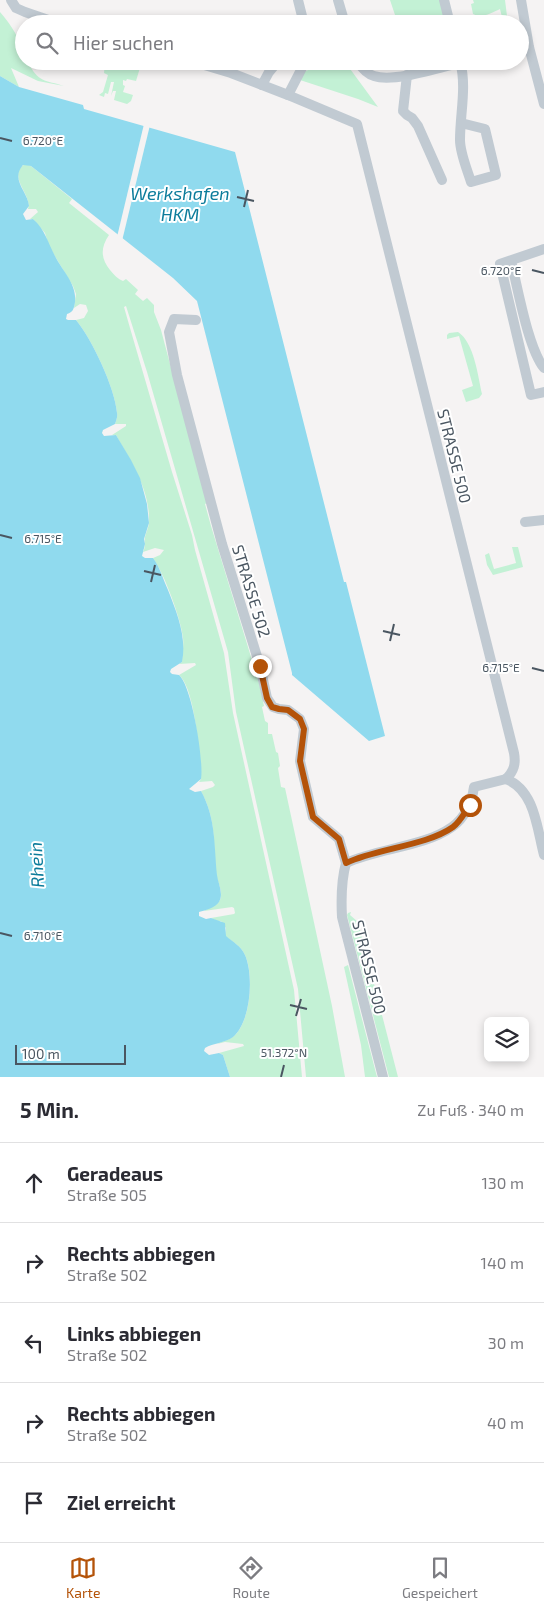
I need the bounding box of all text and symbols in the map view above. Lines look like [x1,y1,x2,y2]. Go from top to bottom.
search box [15,15,529,70]
icon: search [33,29,61,57]
text: Hier suchen [73,31,174,54]
text: 6.720°E [23,133,63,147]
water label: Werkshafen HKM [130,182,230,225]
text: 6.720°E [481,263,521,277]
street label: STRASSE 500 [434,407,476,505]
text: 6.715°E [24,531,62,545]
street label: STRASSE 502 [229,542,275,640]
route end [249,655,272,678]
text: 6.715°E [482,660,520,674]
route start [459,794,482,817]
water label: Rhein [24,841,48,889]
street label: STRASSE 500 [349,918,391,1016]
text: 6.710°E [24,928,62,942]
map controls [484,1017,529,1062]
button: layers [484,1017,529,1062]
scale bar [15,1042,126,1065]
text: 100 m [22,1045,60,1062]
text: 51.372°N [261,1045,307,1059]
text: 5 Min. [20,1097,79,1122]
text: Zu Fuß · 340 m [417,1100,524,1119]
text: Geradeaus [67,1162,163,1185]
icon: ahead [20,1169,48,1197]
text: 130 m [482,1173,524,1192]
text: Straße 505 [67,1185,147,1204]
text: Rechts abbiegen [67,1242,215,1265]
icon: right [20,1249,48,1277]
text: 140 m [481,1253,524,1272]
text: Straße 502 [67,1265,147,1284]
text: Links abbiegen [67,1322,201,1345]
icon: left [20,1329,48,1357]
text: 30 m [488,1333,524,1352]
text: Straße 502 [67,1345,147,1364]
text: Rechts abbiegen [67,1402,215,1425]
icon: right [20,1409,48,1437]
text: 40 m [487,1413,524,1432]
text: Straße 502 [67,1425,147,1444]
icon: arrive [20,1489,48,1517]
text: Ziel erreicht [67,1491,176,1514]
tab: Karte [66,1554,100,1601]
tab: Route [233,1554,270,1601]
tab: Gespeichert [402,1554,478,1601]

